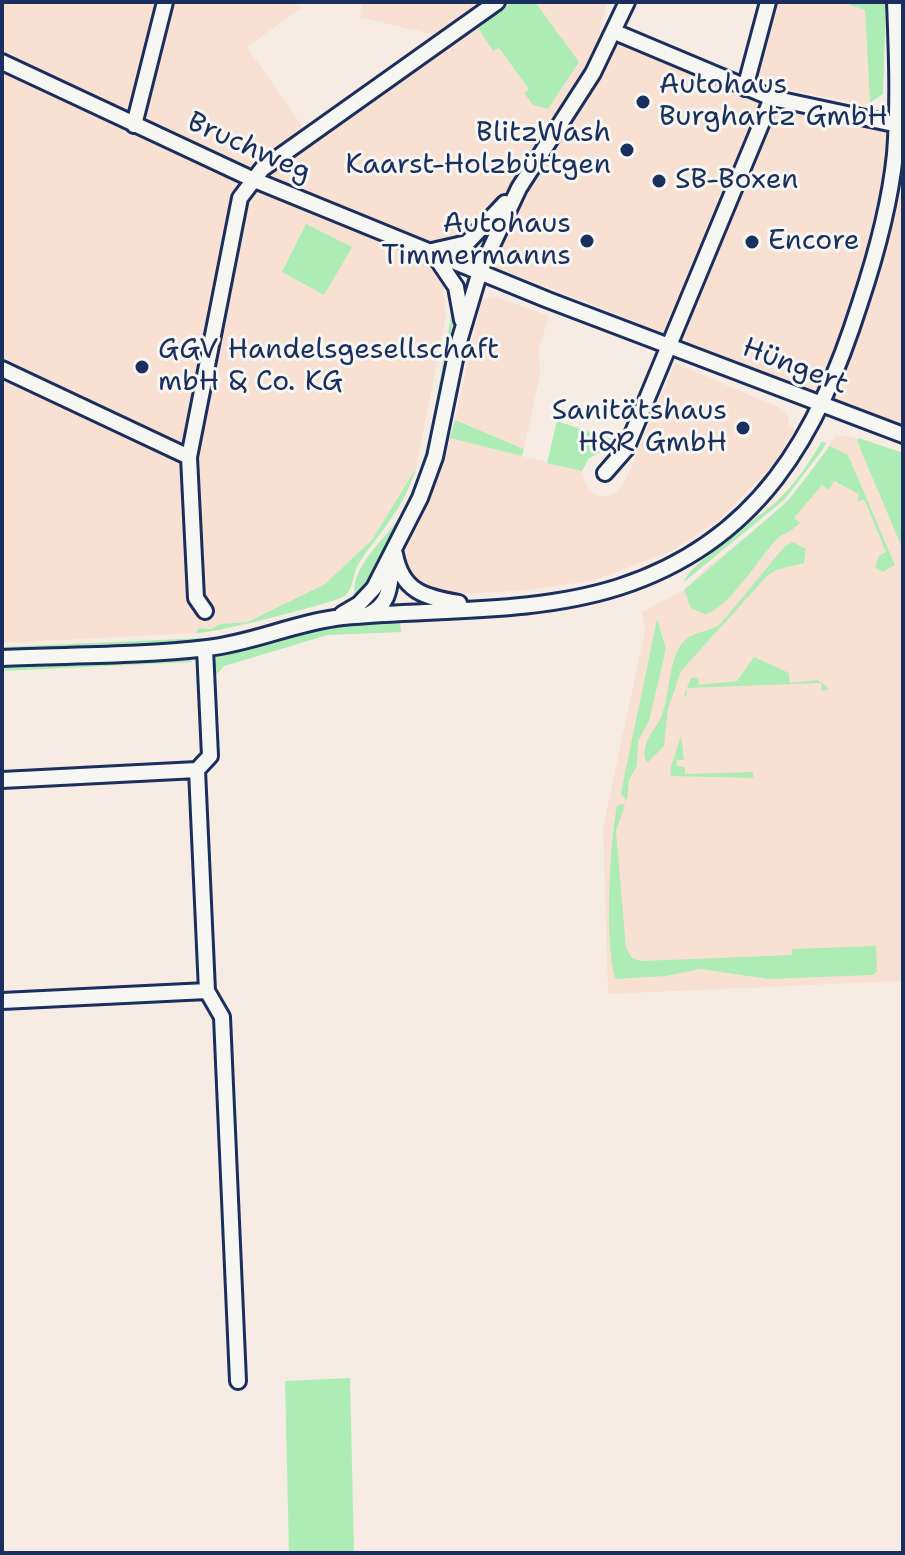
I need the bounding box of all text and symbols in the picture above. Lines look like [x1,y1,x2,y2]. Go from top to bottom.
place label: Autohaus Burghartz GmbH [659,69,888,135]
marker: Autohaus Burghartz GmbH [634,93,652,111]
street label: Bruchweg [182,106,316,190]
place label: BlitzWash Kaarst-Holzbüttgen [345,117,611,183]
marker: BlitzWash Kaarst-Holzbüttgen [618,141,636,159]
place label: SB-Boxen [675,164,798,198]
marker: SB-Boxen [650,172,668,190]
place label: Autohaus Timmermanns [382,208,571,274]
place label: Encore [768,225,860,259]
marker: Autohaus Timmermanns [578,232,596,250]
marker: Encore [743,233,761,251]
street label: Hüngert [737,332,853,402]
place label: GGV Handelsgesellschaft mbH & Co. KG [158,334,499,400]
marker: GGV Handelsgesellschaft mbH & Co. KG [133,358,151,376]
place label: Sanitätshaus H&R GmbH [552,395,727,461]
marker: Sanitätshaus H&R GmbH [734,419,752,437]

